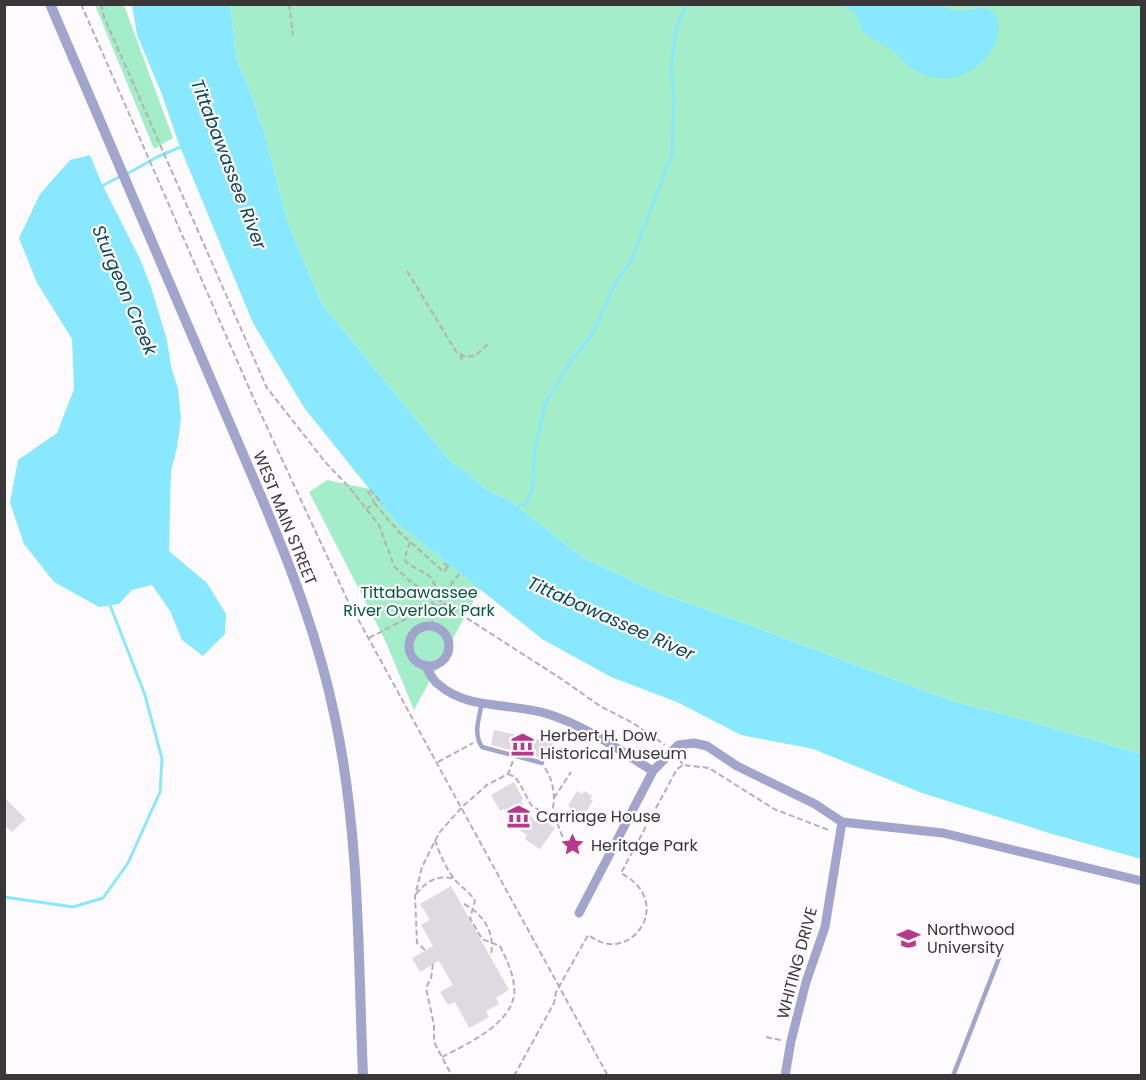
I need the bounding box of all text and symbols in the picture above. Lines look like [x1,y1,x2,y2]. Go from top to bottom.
water label: Tittabawassee River [185,75,273,254]
water label: Sturgeon Creek [86,221,164,360]
street label: WEST MAIN STREET [248,447,323,589]
water label: Tittabawassee River [523,570,700,667]
park label: Tittabawassee River Overlook Park [343,581,495,622]
place label: Herbert H. Dow Historical Museum [540,724,687,765]
museum icon: Herbert H. Dow Historical Museum [509,731,535,757]
museum icon: Carriage House [505,803,531,829]
place label: Carriage House [536,805,661,828]
place icon: Heritage Park [560,832,586,858]
place label: Heritage Park [591,834,699,857]
street label: WHITING DRIVE [771,904,823,1022]
place label: Northwood University [927,918,1015,959]
school or university icon: Northwood University [896,925,922,951]

